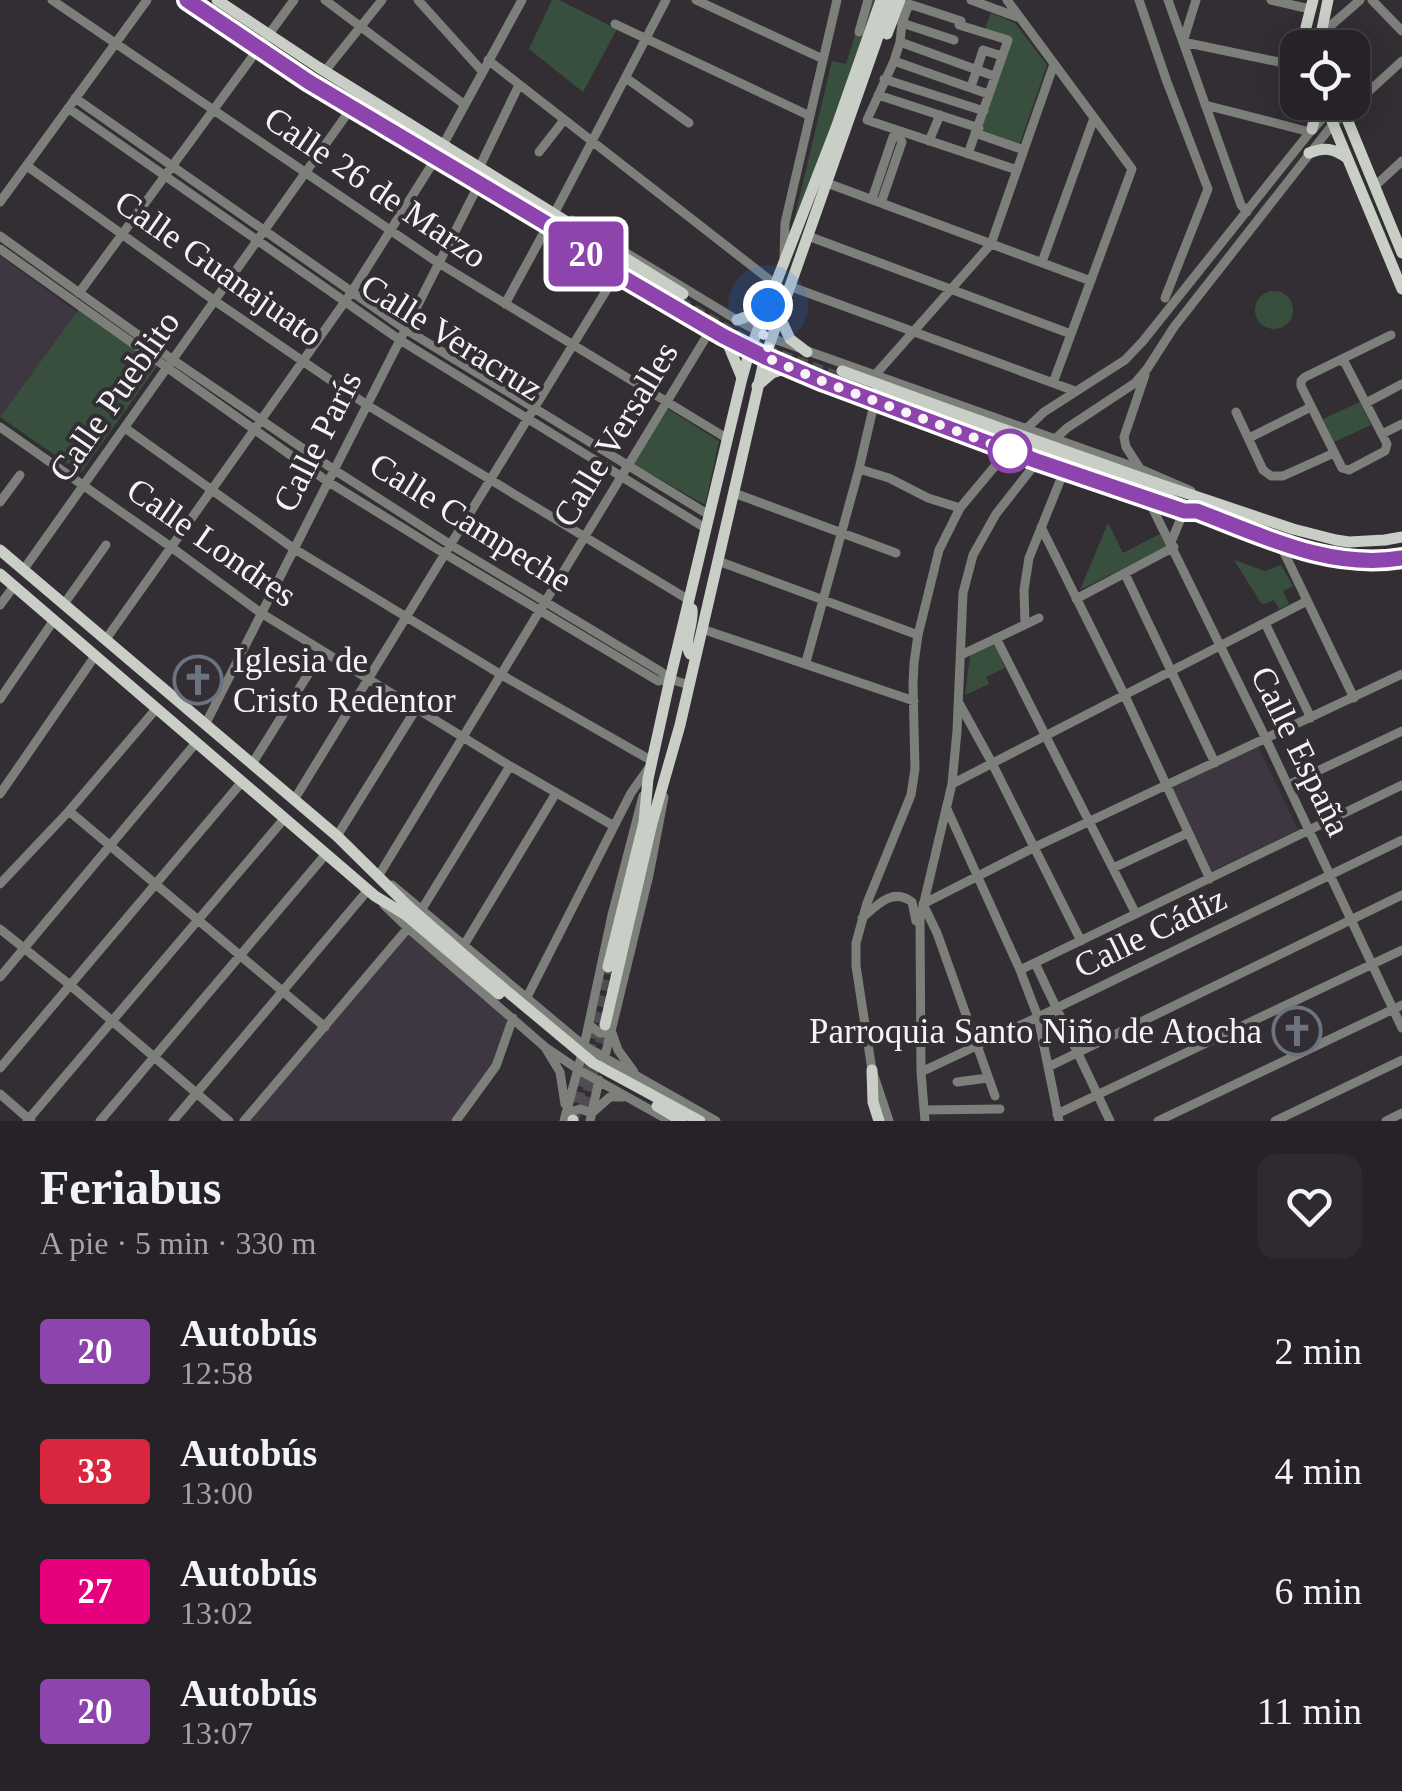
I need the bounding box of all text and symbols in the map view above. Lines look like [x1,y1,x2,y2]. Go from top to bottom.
map controls [1280,30,1370,120]
button: locate [1280,30,1370,120]
street label: Calle 26 de Marzo [257,99,494,276]
street label: Calle Guanajuato [108,182,330,354]
line badge: 20 [541,222,631,286]
text: 20 [569,235,604,274]
street label: Calle Veracruz [354,266,550,409]
your location [743,280,793,330]
street label: Calle Pueblito [41,303,188,489]
street label: Calle Versalles [545,335,686,534]
street label: Calle París [265,364,369,518]
unlabelled marker [989,430,1031,472]
street label: Calle Campeche [363,445,579,600]
street label: Calle Londres [120,470,304,615]
place label: Iglesia de Cristo Redentor [233,641,456,720]
church icon: Iglesia de Cristo Redentor [172,654,224,706]
street label: Calle España [1243,660,1359,843]
street label: Calle Cádiz [1068,879,1233,986]
church icon: Parroquia Santo Niño de Atocha [1271,1005,1323,1057]
place label: Parroquia Santo Niño de Atocha [809,1012,1262,1051]
button: heart [1257,1154,1362,1259]
text: Feriabus [40,1161,221,1214]
text: A pie · 5 min · 330 m [40,1225,316,1261]
text: Autobús [180,1312,317,1354]
text: 2 min [1274,1330,1362,1372]
text: 20 [78,1332,113,1371]
text: 12:58 [180,1355,253,1391]
text: Autobús [180,1432,317,1474]
text: 4 min [1274,1450,1362,1492]
text: 33 [78,1452,113,1491]
text: 13:00 [180,1475,253,1511]
text: Autobús [180,1552,317,1594]
text: 6 min [1274,1570,1362,1612]
text: 27 [78,1572,113,1611]
text: 13:02 [180,1595,253,1631]
text: Autobús [180,1672,317,1714]
text: 11 min [1257,1690,1362,1732]
text: 20 [78,1692,113,1731]
text: 13:07 [180,1715,253,1751]

